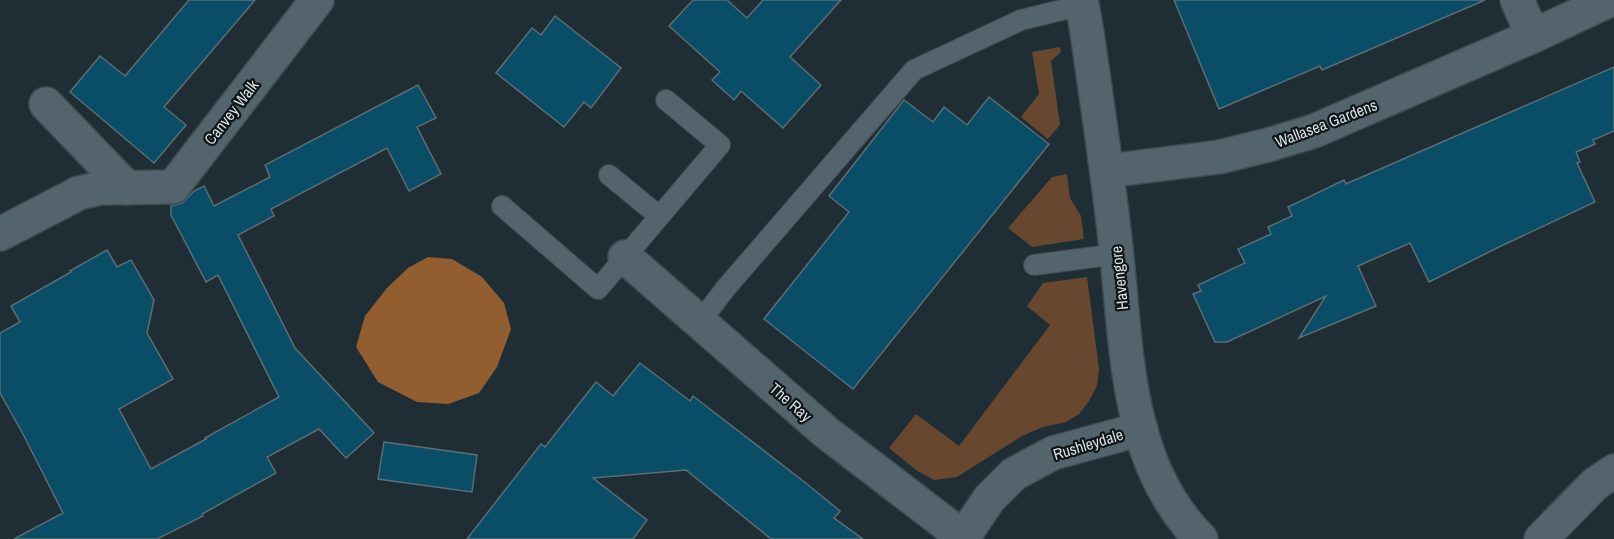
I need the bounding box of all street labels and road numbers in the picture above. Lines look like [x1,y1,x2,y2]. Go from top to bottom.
street label: Canvey Walk [199,75,264,149]
street label: Wallasea Gardens [1272,93,1380,153]
street label: Havengore [1105,245,1133,311]
street label: The Ray [765,377,817,427]
street label: Rushleydale [1050,423,1126,465]

